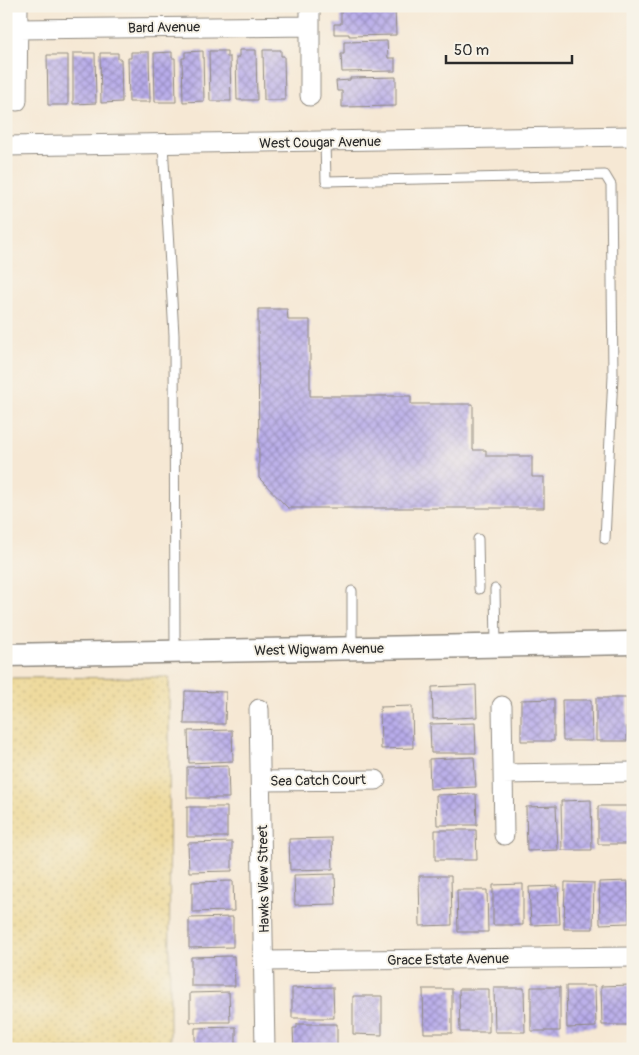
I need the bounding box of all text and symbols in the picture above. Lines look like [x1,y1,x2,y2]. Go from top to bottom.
street label: Bard Avenue [128,18,200,37]
scale bar [446,32,573,64]
text: 50 m [454,41,489,60]
street label: West Cougar Avenue [259,133,381,152]
street label: West Wigwam Avenue [254,640,384,659]
street label: Sea Catch Court [270,771,366,790]
street label: Hawks View Street [254,824,273,933]
street label: Grace Estate Avenue [387,950,509,969]

